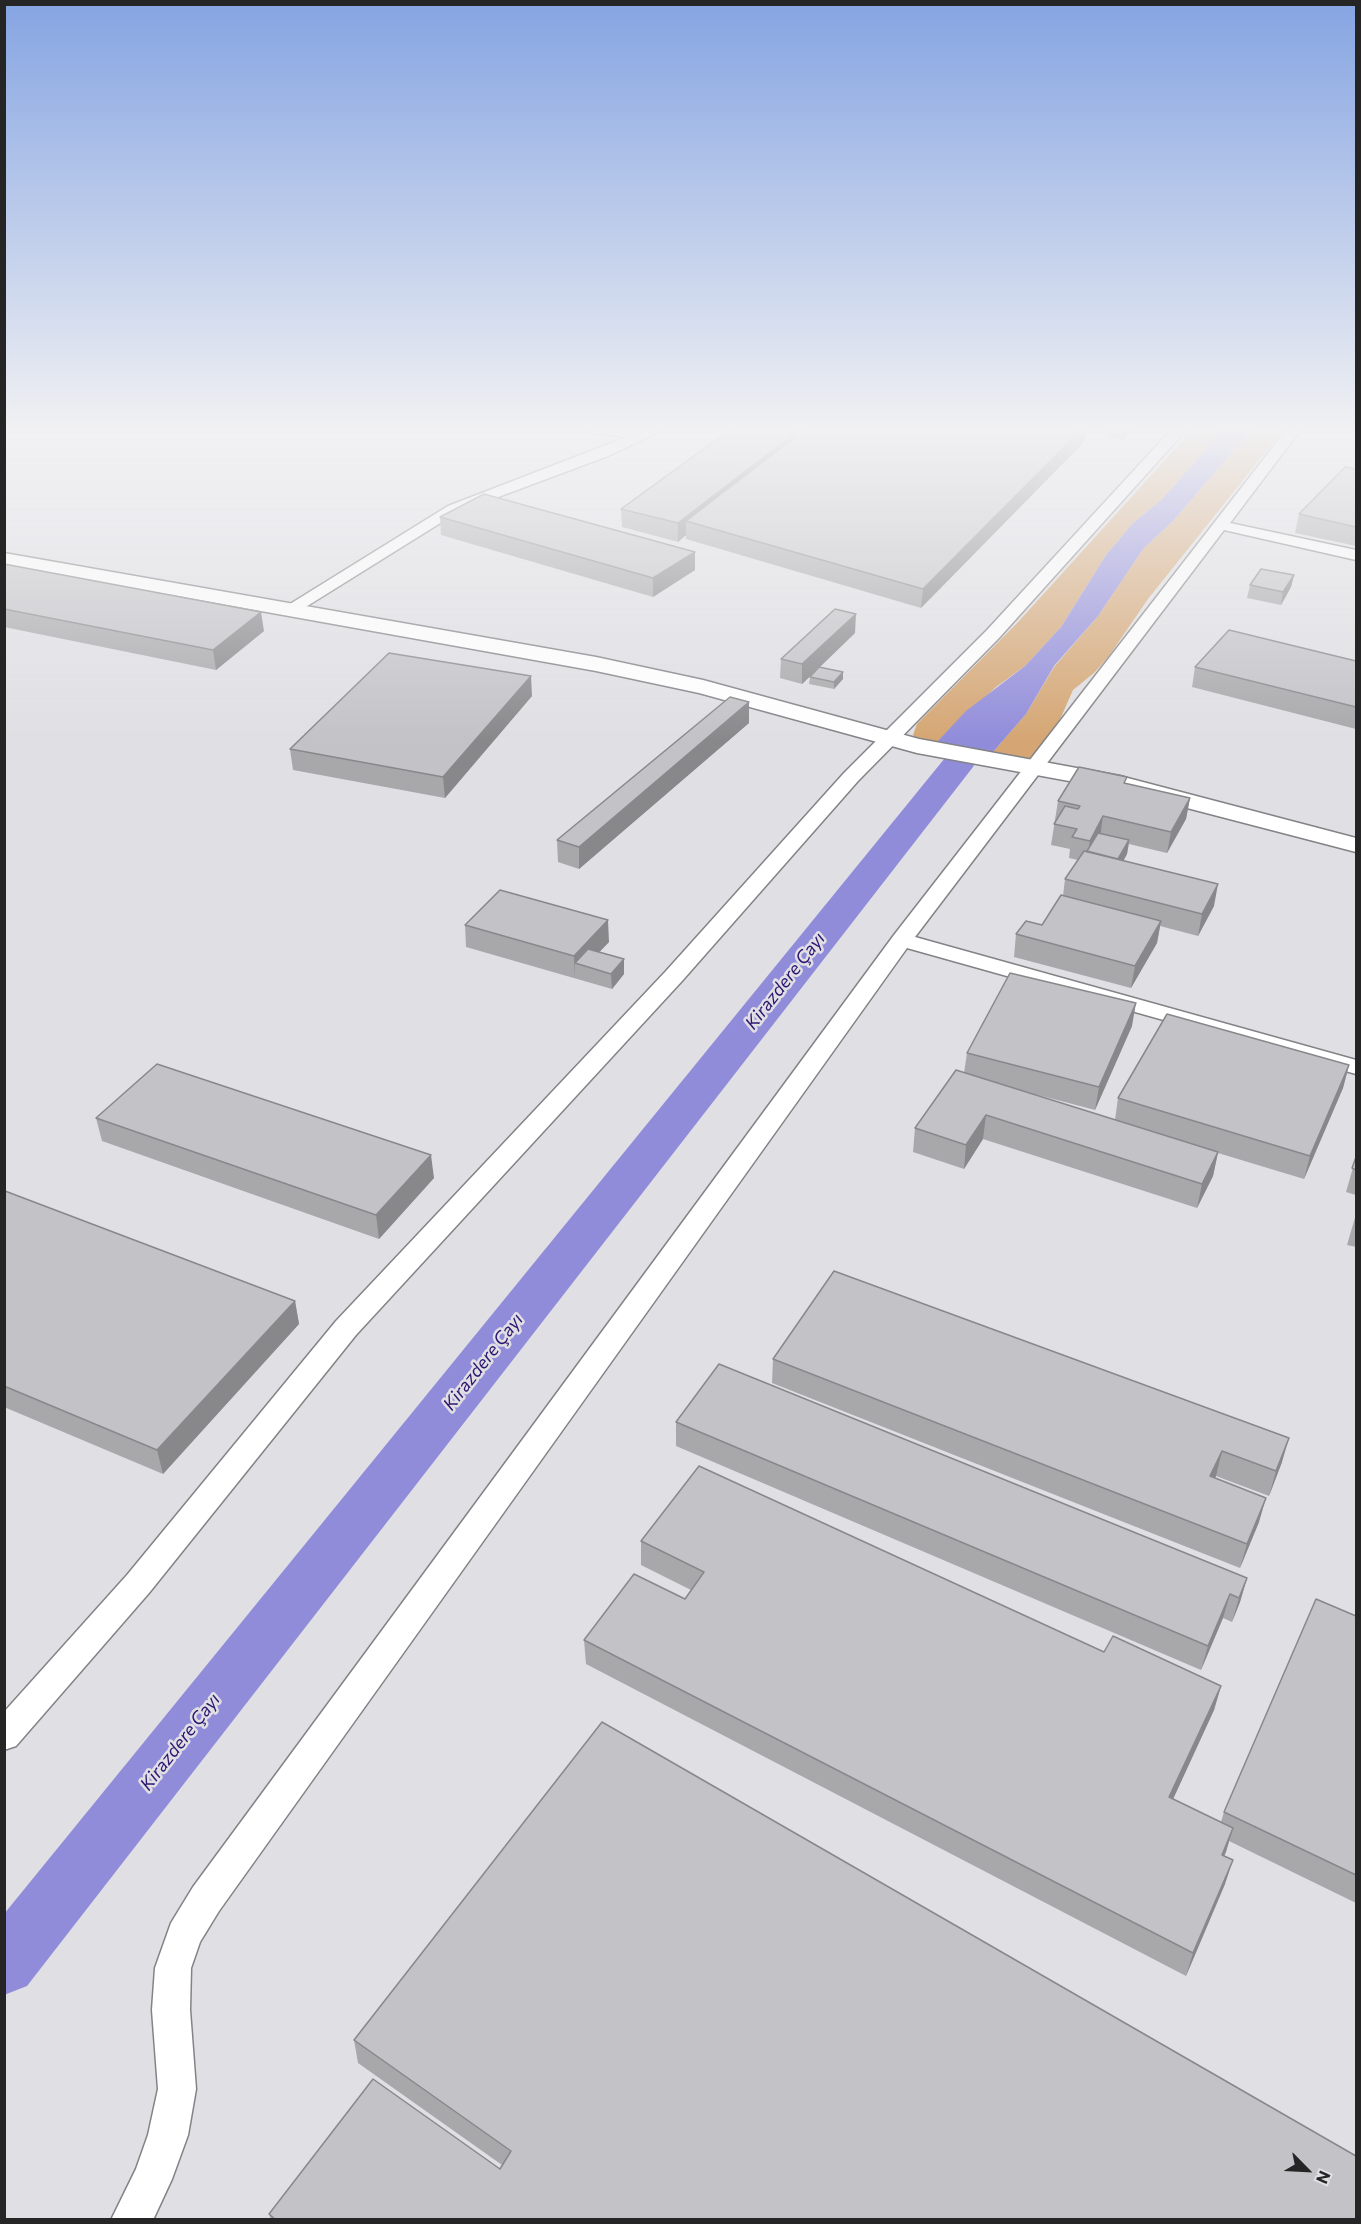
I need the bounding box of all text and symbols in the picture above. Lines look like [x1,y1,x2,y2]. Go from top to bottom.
water label: Kirazdere Çayı [740,928,830,1034]
water label: Kirazdere Çayı [438,1309,528,1415]
water label: Kirazdere Çayı [135,1689,225,1795]
north arrow [1277,2140,1337,2200]
text: N [1313,2168,1335,2187]

